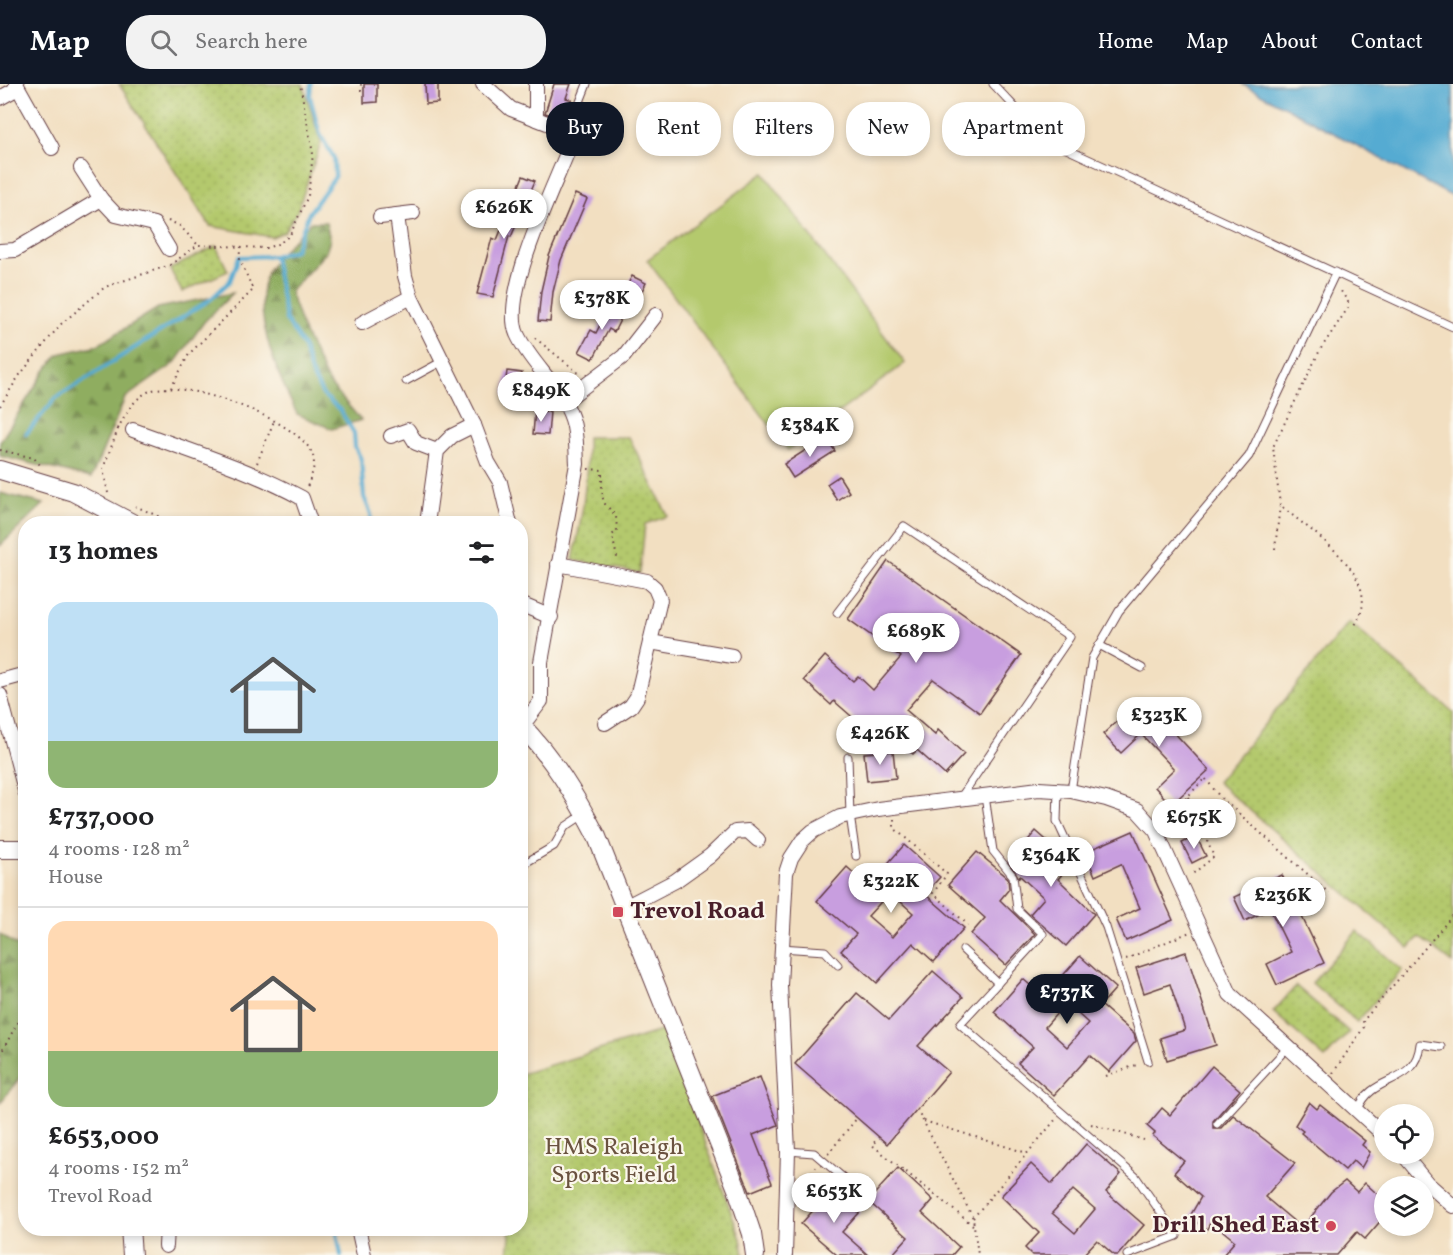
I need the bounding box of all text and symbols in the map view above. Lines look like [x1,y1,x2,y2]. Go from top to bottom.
search box [126,15,546,69]
text: Map [30,23,90,62]
icon: search [147,26,180,59]
text: Search here [195,27,308,58]
text: Home [1098,28,1153,57]
text: Map [1186,28,1228,57]
text: About [1261,28,1318,57]
text: Contact [1351,28,1423,57]
chip: Buy [546,102,624,156]
chip: Rent [636,102,721,156]
chip: Filters [733,102,834,156]
chip: New [846,102,930,156]
chip: Apartment [942,102,1085,156]
pin: £626K [462,189,546,240]
text: £626K [475,194,533,222]
pin: £378K [560,280,644,331]
text: £378K [574,285,630,313]
pin: £849K [499,372,583,423]
text: £849K [511,377,571,405]
pin: £384K [768,407,852,458]
text: £384K [781,412,839,440]
text: 13 homes [48,534,158,570]
icon: filters [465,536,498,569]
pin: £689K [874,613,958,664]
text: £689K [887,618,945,646]
icon: home [219,641,327,749]
pin: £323K [1117,697,1201,748]
text: £323K [1131,702,1187,730]
pin: £426K [838,715,922,766]
text: £426K [850,720,910,748]
pin: £675K [1152,799,1236,850]
text: £737,000 [48,800,154,836]
text: £675K [1166,804,1222,832]
text: 4 rooms · 128 m² [48,836,190,864]
pin: £364K [1009,837,1093,888]
text: £364K [1021,842,1081,870]
pin: £322K [849,863,933,914]
text: House [48,864,103,892]
text: £322K [862,868,920,896]
pin: £236K [1241,877,1325,928]
text: £236K [1254,882,1312,910]
place label: Trevol Road [630,895,765,929]
marker: Trevol Road [611,905,625,919]
icon: home [219,960,327,1068]
pin: £737K [1025,974,1109,1025]
text: £737K [1039,979,1095,1007]
map controls [1374,1104,1434,1236]
button: locate [1374,1104,1434,1164]
text: £653,000 [48,1119,159,1155]
park label: HMS Raleigh Sports Field [544,1131,684,1193]
text: 4 rooms · 152 m² [48,1155,189,1183]
pin: £653K [792,1173,876,1224]
button: layers [1374,1176,1434,1236]
text: £653K [806,1178,862,1206]
text: Trevol Road [48,1183,153,1211]
place label: Drill Shed East [1152,1209,1319,1243]
marker: Drill Shed East [1324,1219,1338,1233]

